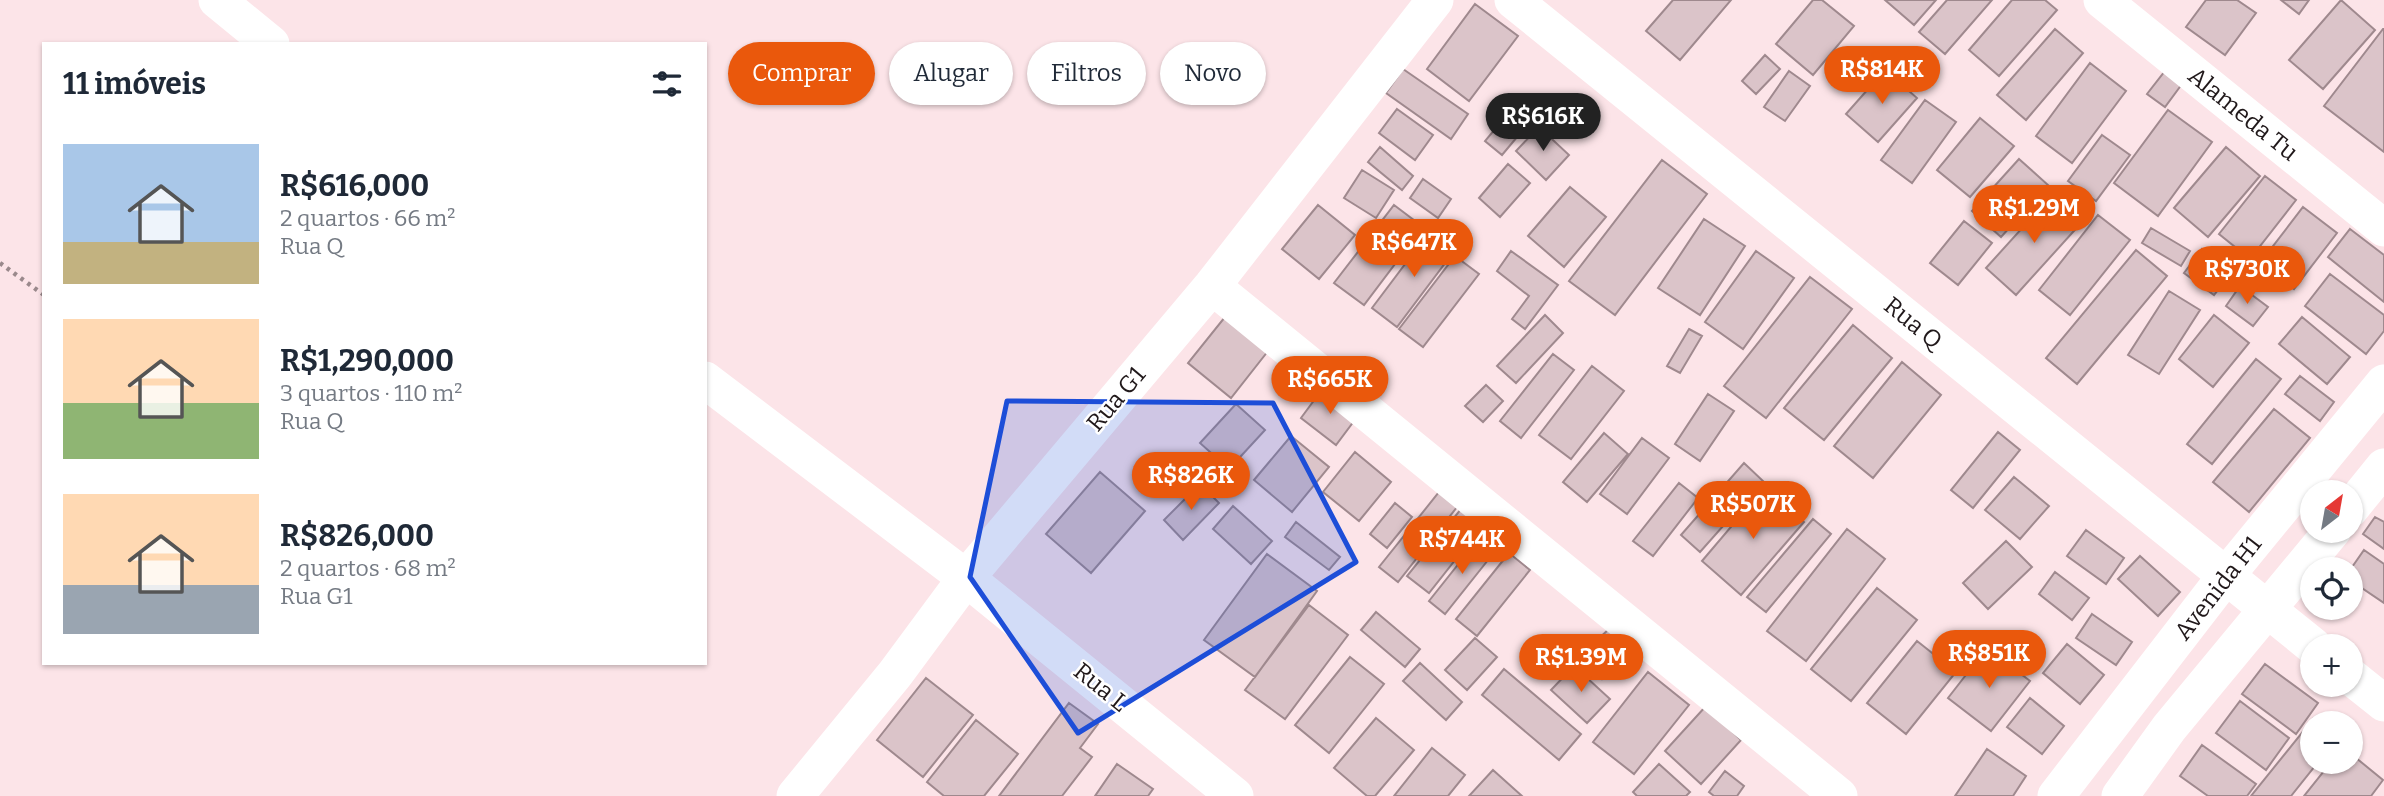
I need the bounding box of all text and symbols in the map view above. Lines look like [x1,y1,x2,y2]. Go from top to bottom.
chip: Comprar [728,42,875,105]
chip: Alugar [889,42,1013,105]
chip: Filtros [1027,42,1146,105]
chip: Novo [1160,42,1266,105]
pin: R$814K [1825,46,1939,106]
text: R$814K [1840,55,1924,83]
street label: Alameda Tu [2183,61,2303,167]
icon: filters [648,65,686,103]
text: 11 imóveis [63,66,206,102]
pin: R$616K [1486,94,1600,153]
text: R$616K [1502,102,1584,130]
text: R$616,000 [280,168,429,204]
icon: home [119,172,203,256]
pin: R$1.29M [1969,186,2099,245]
text: R$1.29M [1988,194,2080,222]
text: 2 quartos · 66 m² [280,204,455,232]
pin: R$647K [1357,219,1471,279]
text: R$647K [1371,228,1457,256]
text: Rua Q [280,232,344,260]
pin: R$730K [2190,246,2304,306]
text: R$730K [2204,255,2290,283]
street label: Rua Q [1878,291,1949,356]
text: R$1,290,000 [280,343,454,379]
icon: home [119,347,203,431]
pin: R$665K [1273,356,1387,416]
street label: Rua G1 [1081,361,1151,437]
text: R$665K [1287,365,1373,393]
text: 3 quartos · 110 m² [280,379,462,407]
text: Rua Q [280,407,344,435]
pin: R$826K [1134,452,1248,512]
text: R$826K [1148,461,1234,489]
north arrow [2300,480,2362,542]
map controls [2300,480,2363,774]
pin: R$507K [1696,482,1810,541]
text: R$507K [1710,490,1796,518]
pin: R$744K [1405,516,1519,576]
text: R$826,000 [280,518,434,554]
icon: home [119,522,203,606]
text: R$744K [1419,525,1505,553]
street label: Avenida H1 [2169,530,2267,646]
text: 2 quartos · 68 m² [280,554,456,582]
button: locate [2300,557,2363,620]
text: Rua G1 [280,582,353,610]
pin: R$851K [1932,630,2046,690]
pin: R$1.39M [1516,634,1646,694]
button: + [2300,634,2363,697]
text: R$851K [1948,639,2030,667]
text: R$1.39M [1535,643,1627,671]
street label: Rua L [1068,657,1134,717]
button: − [2300,711,2363,774]

